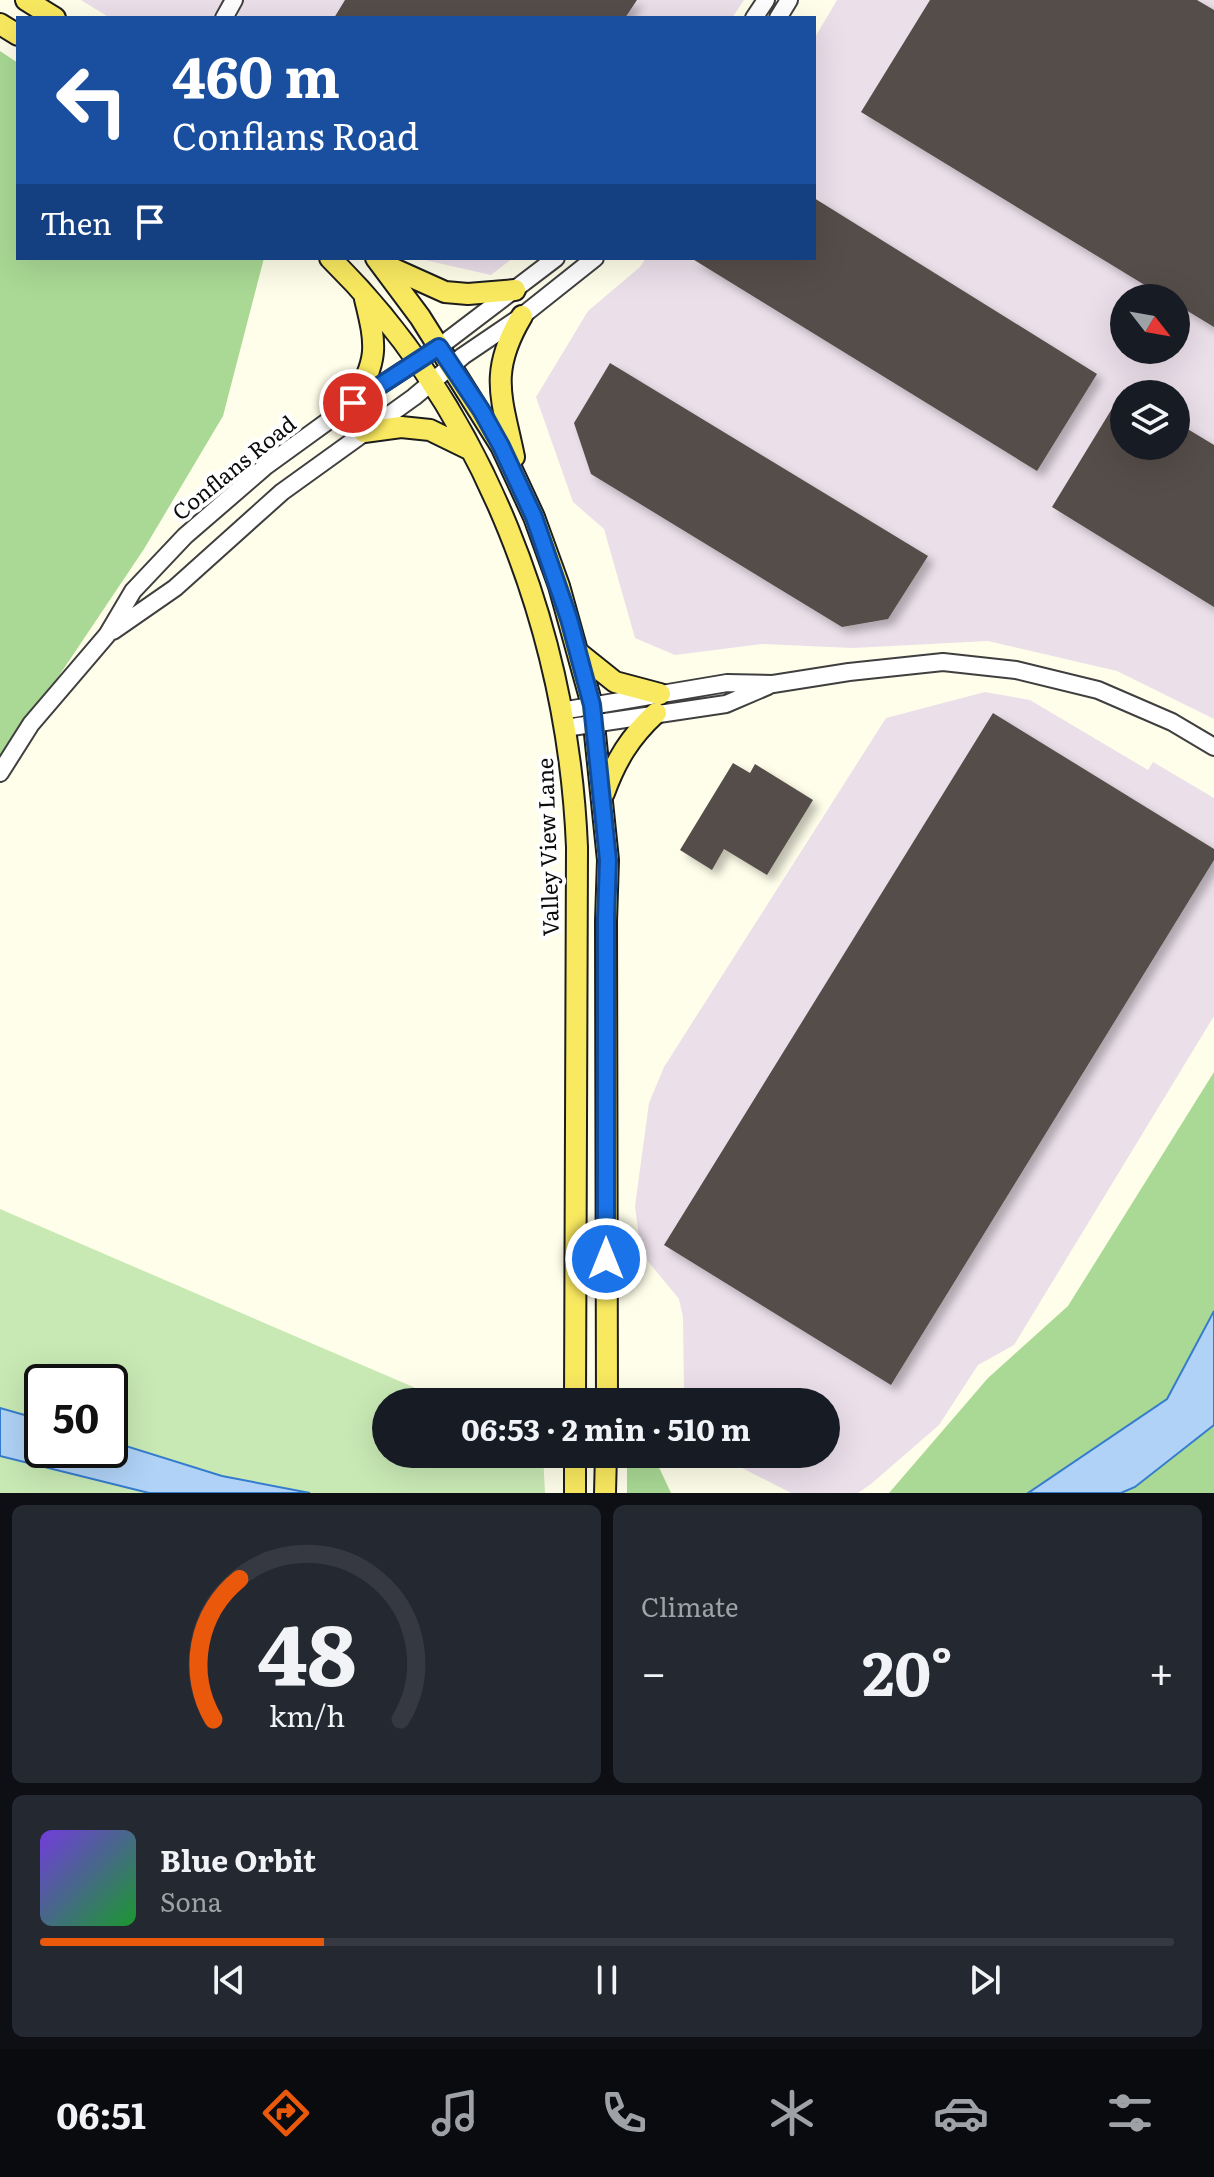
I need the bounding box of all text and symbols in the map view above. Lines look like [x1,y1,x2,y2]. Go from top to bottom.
text: 460 m [172,32,340,115]
icon: left [40,48,144,152]
text: Conflans Road [172,108,419,161]
text: Then [40,200,112,244]
icon: arrive [128,200,172,244]
north arrow [1110,284,1190,364]
map controls [1110,284,1190,460]
pin [319,369,387,437]
button: layers [1110,380,1190,460]
icon: arrive [331,381,375,425]
street label: Conflans Road [164,407,302,527]
street label: Valley View Lane [527,757,566,937]
position arrow [564,1217,648,1301]
speed limit sign: 50 [24,1364,128,1468]
text: 06:53 · 2 min · 510 m [461,1406,751,1450]
text: Climate [641,1586,739,1625]
text: 48 [257,1588,356,1712]
text: 20° [862,1625,953,1714]
text: − [641,1637,667,1703]
text: + [1148,1637,1174,1703]
text: km/h [268,1693,345,1736]
text: Blue Orbit [160,1837,316,1881]
text: Sona [160,1881,222,1920]
icon: previous [207,1958,251,2002]
icon: pause [585,1958,629,2002]
icon: next [963,1958,1007,2002]
icon: directions [258,2085,314,2141]
icon: music [427,2085,483,2141]
icon: phone [596,2085,652,2141]
icon: climate [764,2085,820,2141]
icon: car [933,2085,989,2141]
icon: filters [1102,2085,1158,2141]
text: 06:51 [56,2087,146,2140]

